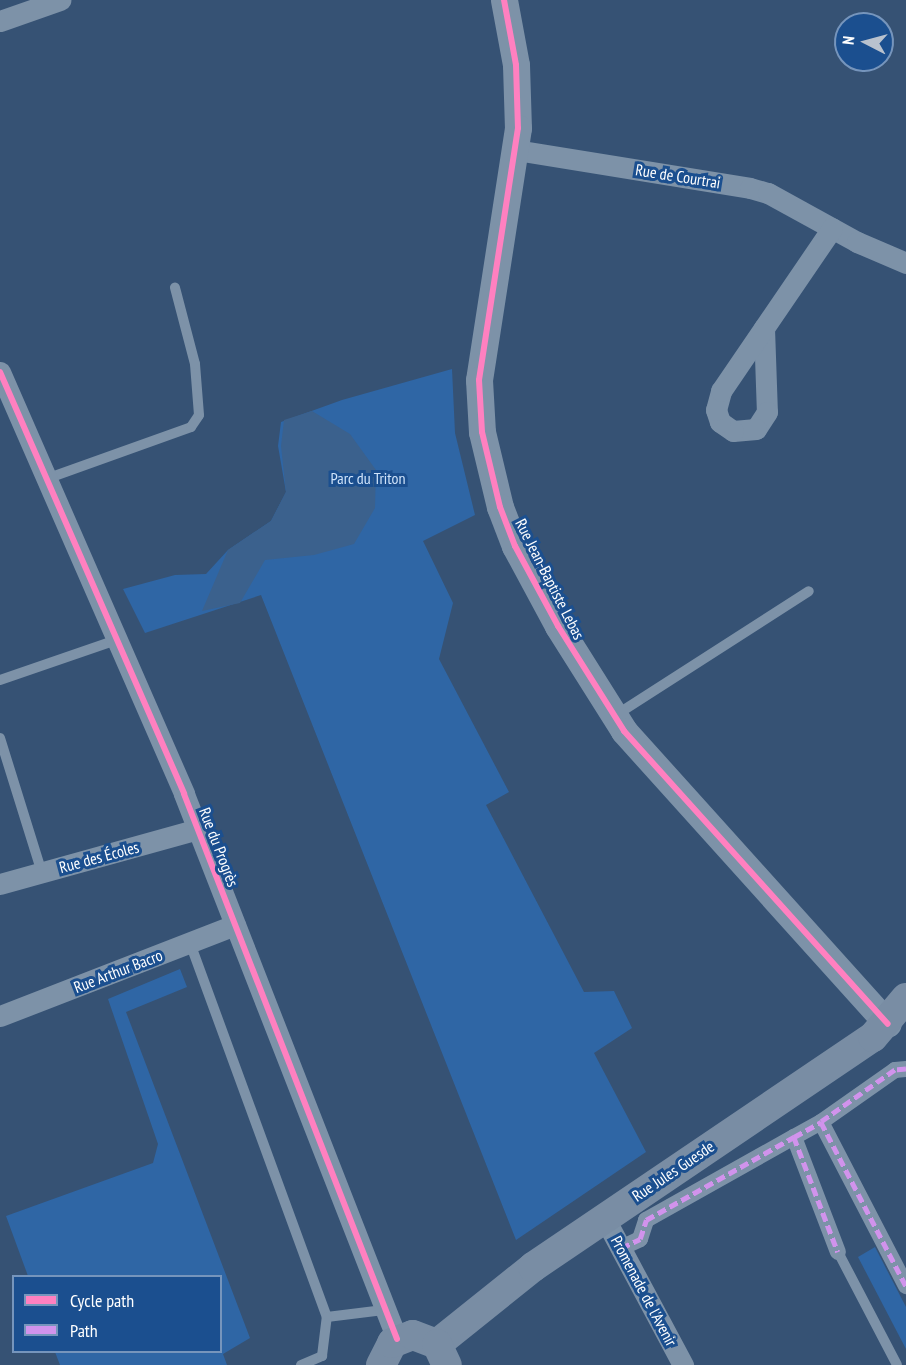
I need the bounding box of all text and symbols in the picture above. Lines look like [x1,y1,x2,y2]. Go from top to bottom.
north arrow [834,12,894,72]
text: N [838,35,858,46]
street label: Rue de Courtrai [634,160,722,192]
park label: Parc du Triton [330,468,406,488]
street label: Rue Jean-Baptiste Lebas [511,515,589,643]
street label: Rue du Progrès [195,805,243,889]
street label: Rue des Écoles [57,837,141,877]
street label: Rue Arthur Bacro [71,945,165,997]
street label: Rue Jules Guesde [628,1136,718,1206]
street label: Promenade de l'Avenir [607,1233,681,1349]
legend [12,1275,222,1353]
text: Cycle path [70,1289,134,1312]
text: Path [70,1319,98,1342]

